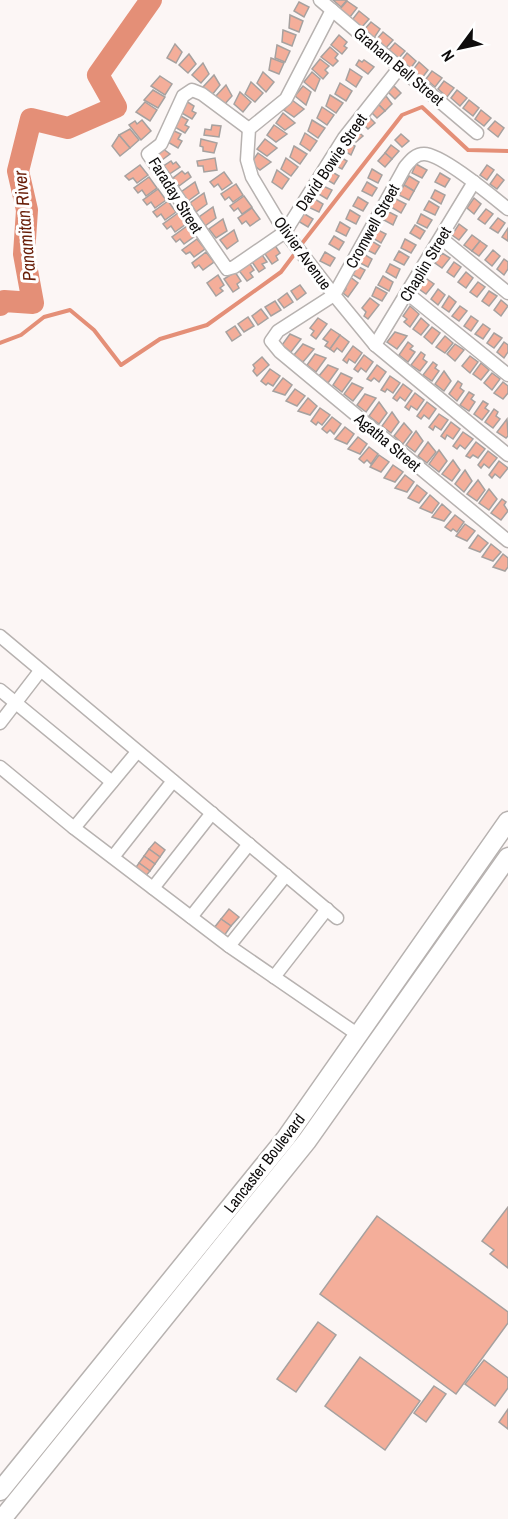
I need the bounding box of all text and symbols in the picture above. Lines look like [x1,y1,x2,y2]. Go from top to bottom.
north arrow [430,18,490,78]
street label: Graham Bell Street [349,22,449,111]
text: N [436,46,459,66]
street label: David Bowie Street [290,109,372,215]
street label: Faraday Street [144,153,208,238]
water label: Panamitan River [7,169,42,282]
street label: Cromwell Street [340,180,404,272]
street label: Olivier Avenue [269,212,337,294]
street label: Chaplin Street [394,222,456,306]
street label: Agatha Street [349,407,426,476]
street label: Lancaster Boulevard [218,1109,310,1217]

